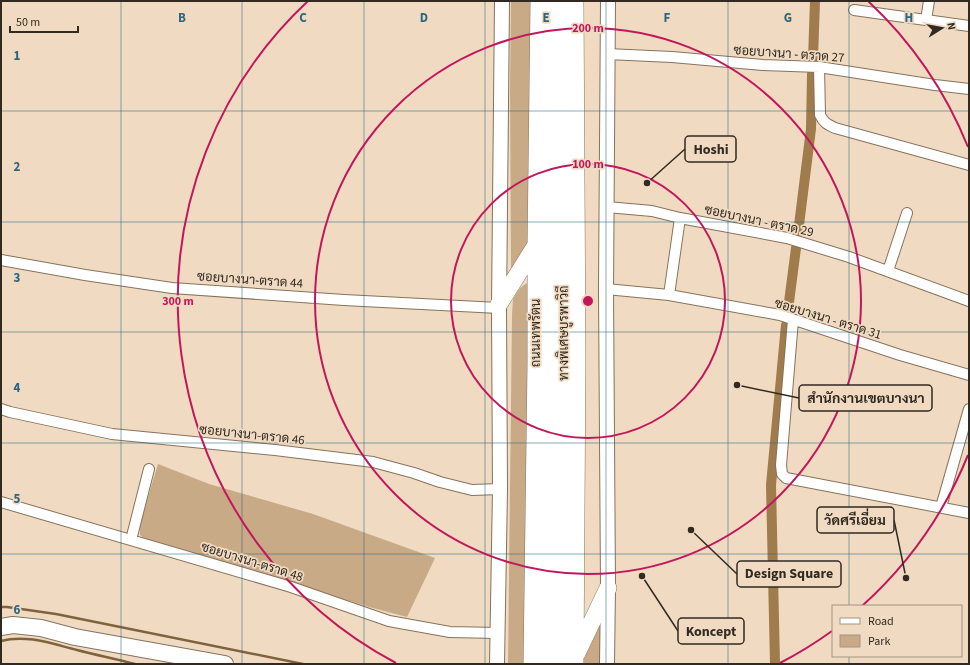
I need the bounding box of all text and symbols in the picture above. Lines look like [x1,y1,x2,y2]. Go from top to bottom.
scale bar [10,8,78,34]
north arrow [922,8,962,48]
text: B [178,9,186,27]
text: C [299,9,307,27]
text: D [420,9,428,27]
text: E [542,9,550,27]
text: F [664,9,671,27]
text: G [784,9,792,27]
text: H [905,9,913,27]
text: 50 m [16,14,40,31]
text: 200 m [572,20,604,37]
text: N [943,21,959,31]
street label: ซอยบางนา - ตราด 27 [733,41,845,67]
text: 1 [14,47,21,65]
callout: Hoshi [685,136,736,162]
text: Hoshi [693,140,729,160]
text: 100 m [572,156,604,173]
text: 2 [14,158,21,176]
street label: ซอยบางนา - ตราด 29 [703,201,815,241]
street label: ซอยบางนา-ตราด 44 [196,267,304,293]
text: 3 [14,269,21,287]
street label: ทางพิเศษบูรพาวิถี [554,285,573,381]
text: 300 m [162,293,194,310]
centre of rings [581,294,595,308]
street label: ซอยบางนา - ตราด 31 [772,294,884,344]
street label: ถนนเทพรัตน [527,299,545,367]
text: 4 [14,379,21,397]
callout: สำนักงานเขตบางนา [799,385,932,411]
text: สำนักงานเขตบางนา [807,389,925,409]
street label: ซอยบางนา-ตราด 46 [198,421,306,449]
text: 5 [14,490,21,508]
callout: วัดศรีเอี่ยม [817,507,894,533]
text: วัดศรีเอี่ยม [824,508,886,531]
street label: ซอยบางนา-ตราด 48 [199,538,305,586]
callout: Design Square [737,561,841,587]
text: Design Square [745,564,833,584]
text: 6 [14,601,21,619]
legend [832,605,962,657]
text: Road [868,613,894,630]
callout: Koncept [678,618,744,644]
text: Koncept [686,622,737,642]
text: Park [868,633,890,650]

